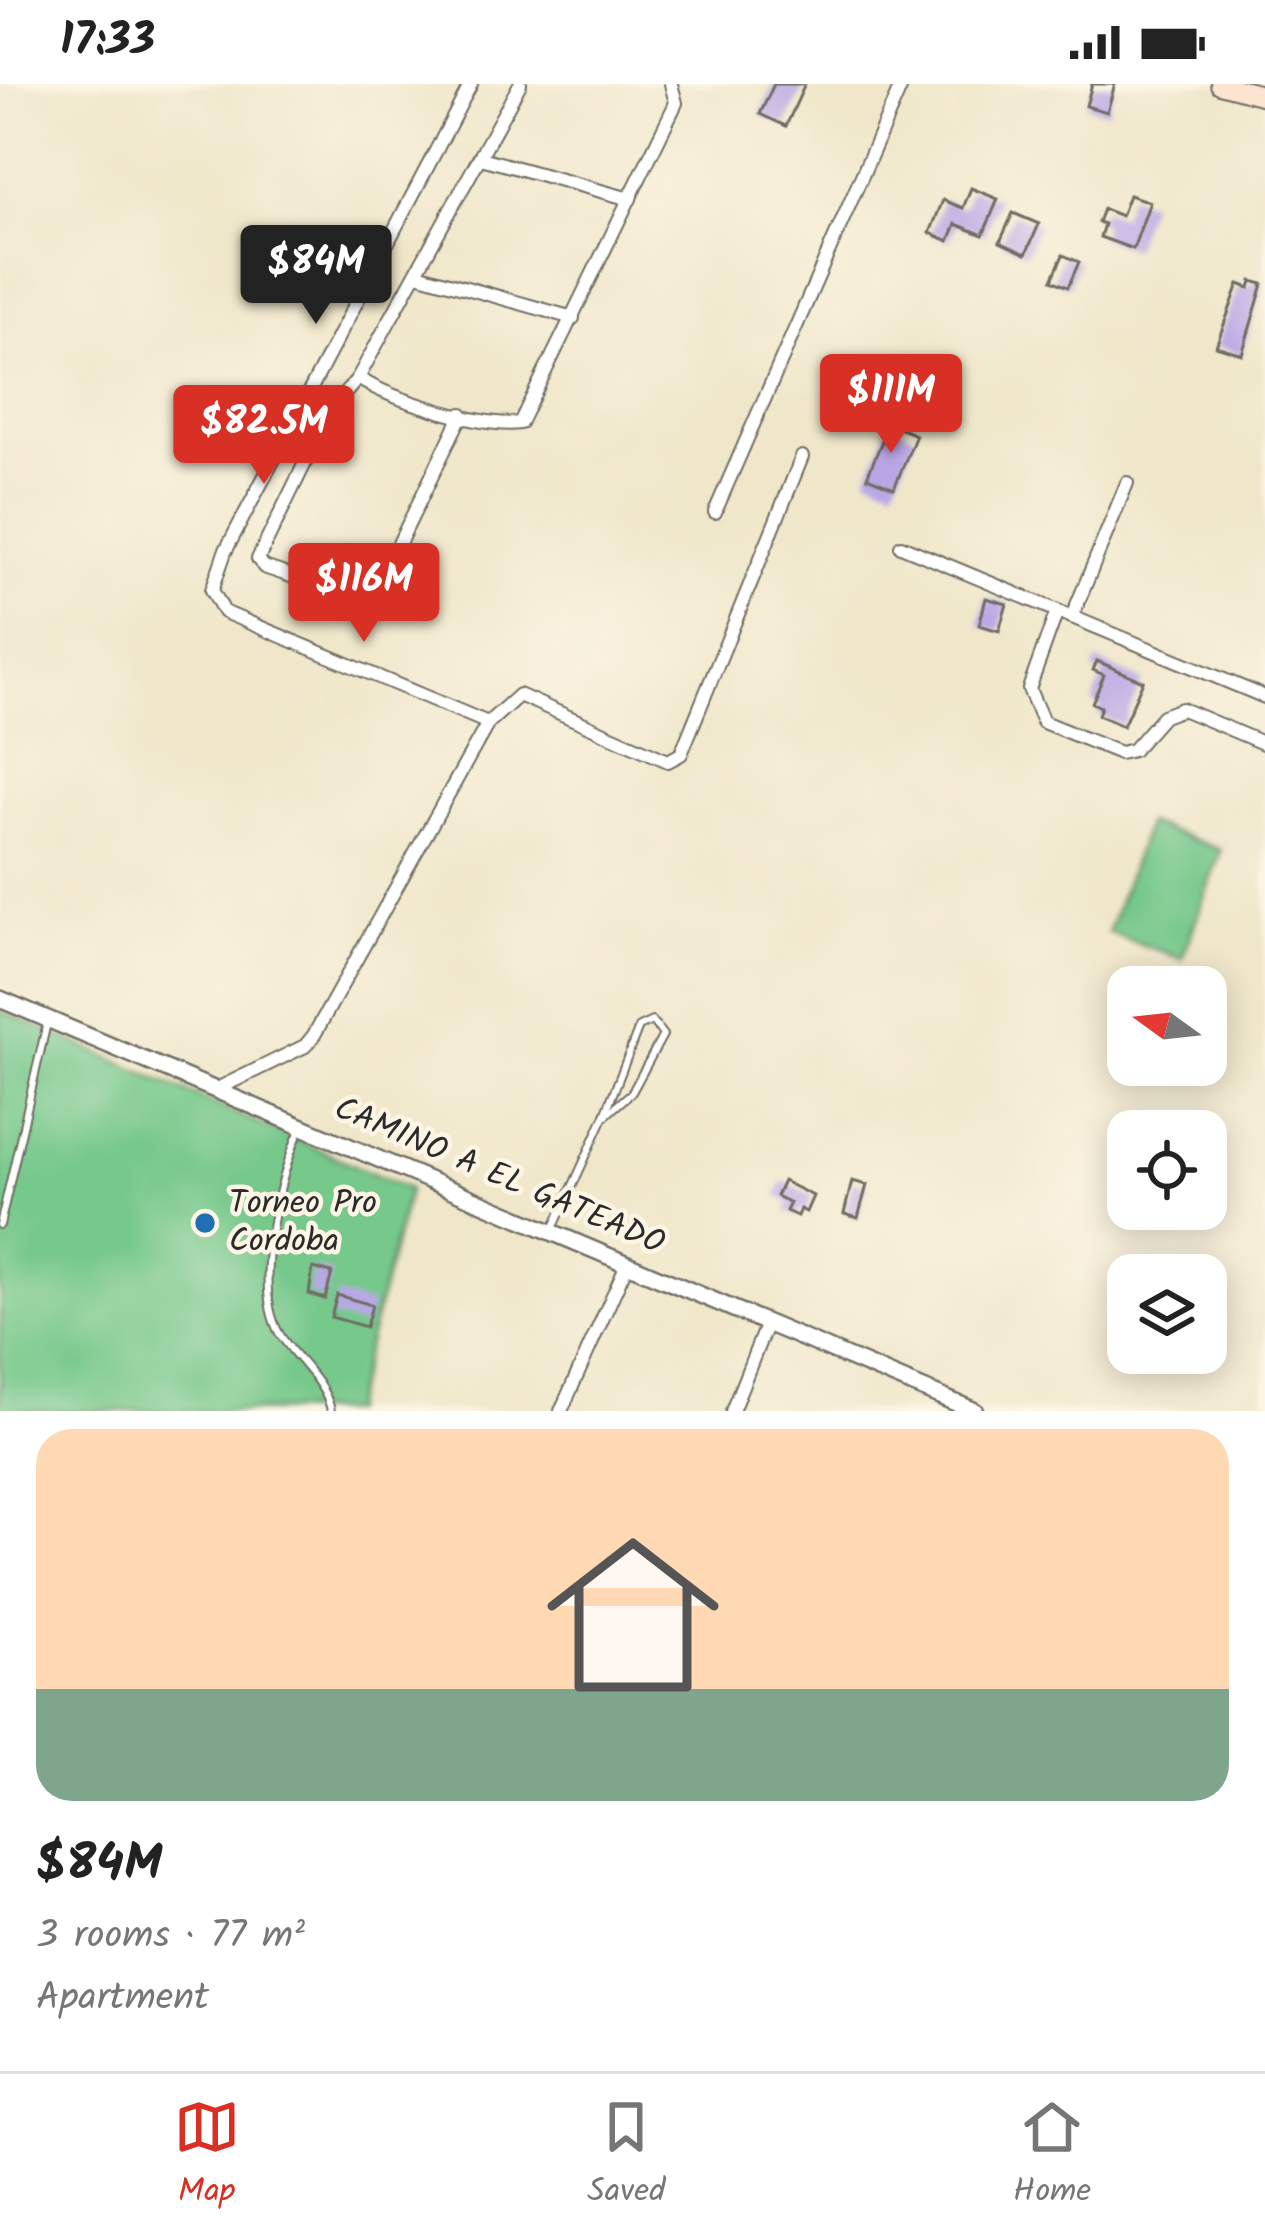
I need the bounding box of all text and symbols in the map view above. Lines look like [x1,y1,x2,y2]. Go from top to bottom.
text: 17:33 [60,6,155,78]
pin: $84M [245,225,387,327]
text: $84M [268,233,364,295]
pin: $111M [807,354,975,456]
text: $111M [847,362,935,424]
pin: $82.5M [166,385,362,487]
text: $82.5M [200,393,328,455]
pin: $116M [280,543,448,645]
text: $116M [315,551,413,613]
north arrow [1107,966,1227,1086]
map controls [1107,966,1227,1374]
street label: CAMINO A EL GATEADO [325,1083,673,1271]
button: locate [1107,1110,1227,1230]
place label: Torneo Pro Cordoba [229,1178,377,1269]
marker: Torneo Pro Cordoba [192,1210,218,1236]
button: layers [1107,1254,1227,1374]
icon: home [525,1507,741,1723]
text: $84M [36,1825,163,1906]
text: 3 rooms · 77 m² [36,1906,305,1968]
text: Apartment [36,1968,209,2030]
tab: Map [174,2094,240,2219]
tab: Saved [587,2094,666,2219]
tab: Home [1013,2094,1091,2219]

